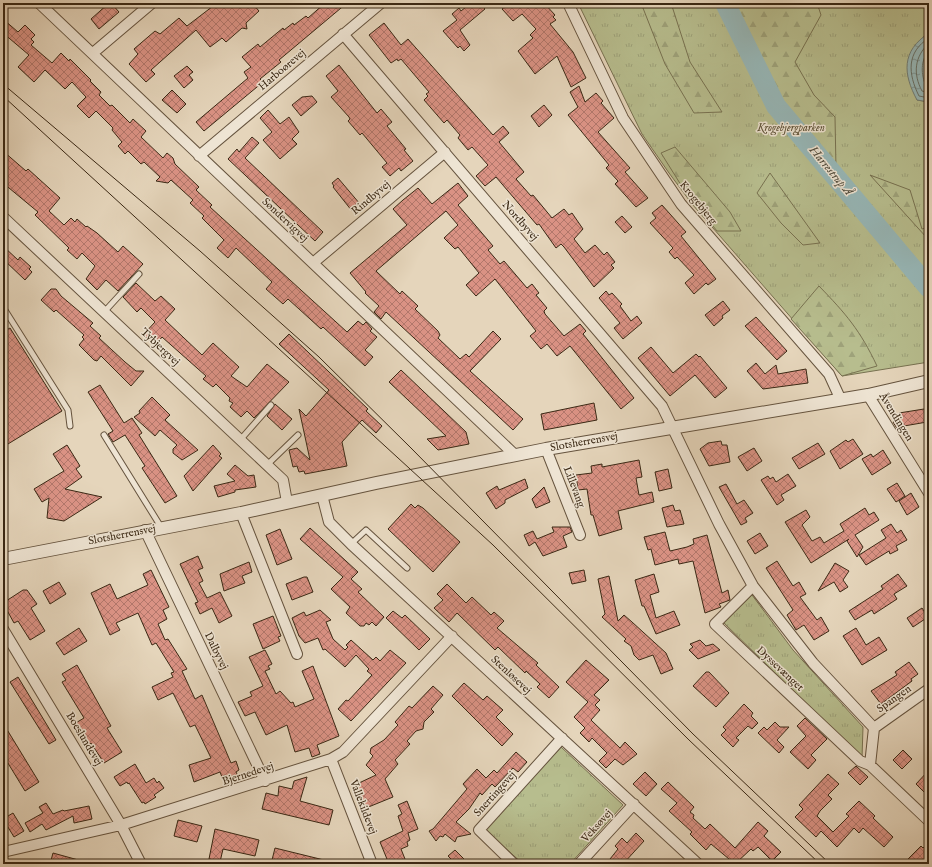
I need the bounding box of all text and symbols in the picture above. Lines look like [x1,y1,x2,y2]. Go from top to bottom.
street label: Harboørevej [255,46,309,94]
park label: Krogebjergparken [756,121,825,136]
water label: Harrestrup Å [805,142,857,200]
street label: Rindbyvej [349,178,393,218]
street label: Krogebjerg [676,178,721,229]
street label: Søndervigvej [259,195,311,245]
street label: Nordbyvej [499,198,541,244]
street label: Tybjergvej [137,325,183,369]
street label: Åvendingen [875,389,916,444]
street label: Slotsherrensvej [549,429,619,455]
street label: Lillevang [560,464,589,511]
street label: Slotsherrensvej [87,522,157,548]
street label: Dalbyvej [201,630,231,672]
street label: Dyssevænget [753,644,807,695]
street label: Stenløsevej [488,653,534,697]
street label: Spangen [874,682,914,716]
street label: Boeslundevej [63,710,105,768]
street label: Bjernedevej [220,759,276,789]
street label: Snertingevej [471,768,519,820]
street label: Vallekildevej [346,777,380,836]
street label: Veksøvej [578,807,616,846]

